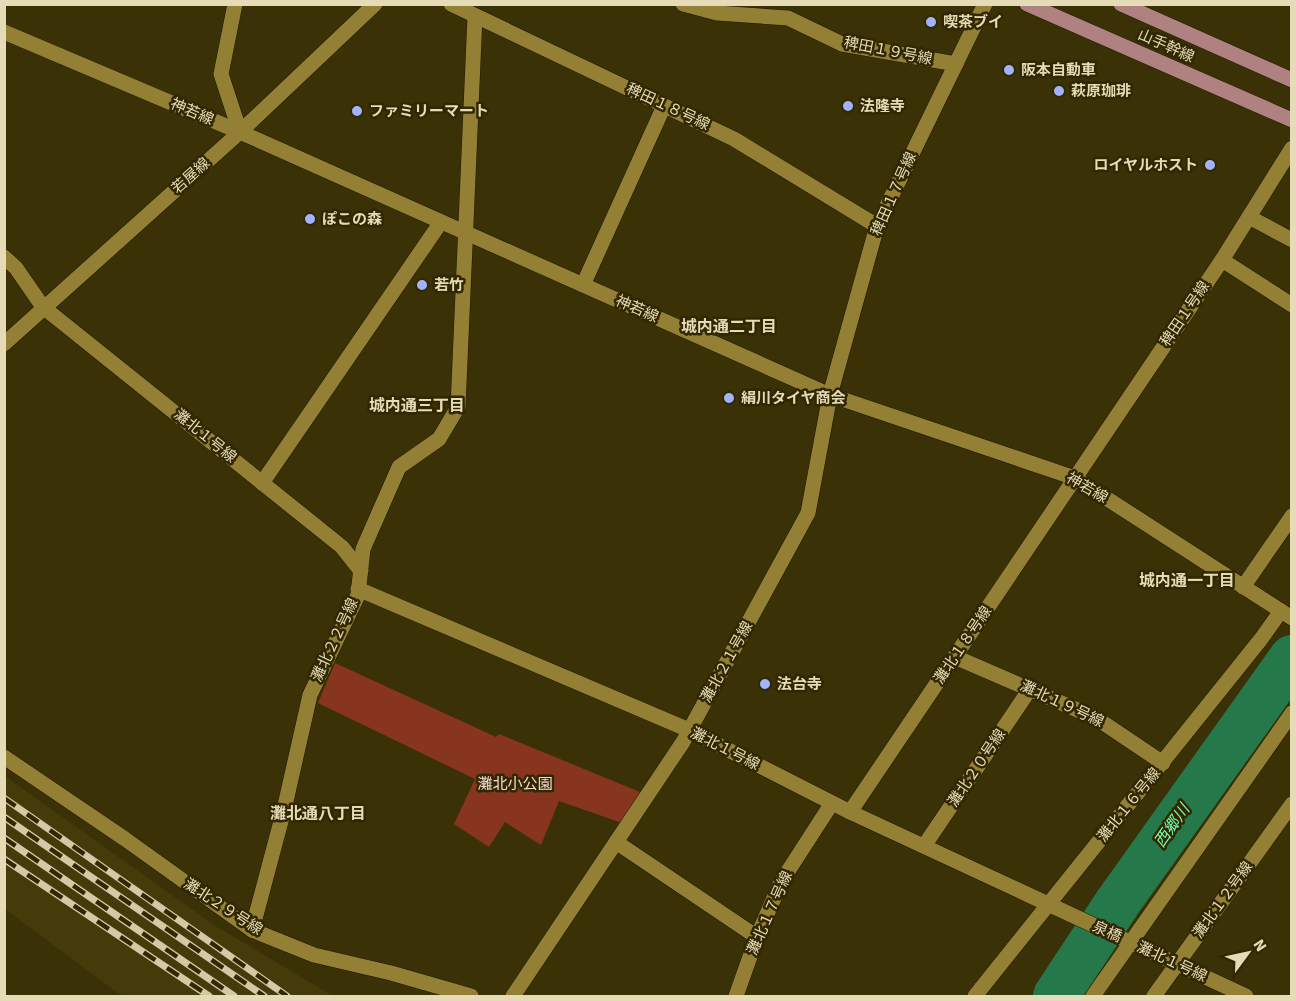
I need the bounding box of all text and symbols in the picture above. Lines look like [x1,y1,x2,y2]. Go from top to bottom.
place label: 喫茶ブイ [943,12,1003,33]
marker: 喫茶ブイ [924,15,938,29]
street label: 山手幹線 [1134,24,1198,68]
street label: 稗田１９号線 [842,32,934,70]
place label: 阪本自動車 [1021,60,1096,81]
marker: 阪本自動車 [1002,63,1016,77]
street label: 稗田１８号線 [623,78,713,136]
place label: 萩原珈琲 [1071,81,1131,102]
marker: 萩原珈琲 [1052,84,1066,98]
street label: 神若線 [167,94,217,130]
place label: 法隆寺 [860,96,905,117]
marker: 法隆寺 [841,99,855,113]
place label: ファミリーマート [369,101,489,122]
marker: ファミリーマート [350,104,364,118]
street label: 稗田１７号線 [866,149,922,239]
street label: 若屋線 [167,153,215,199]
place label: ロイヤルホスト [1093,155,1198,176]
marker: ロイヤルホスト [1203,158,1217,172]
place label: ぽこの森 [322,209,382,230]
marker: ぽこの森 [303,212,317,226]
place label: 若竹 [434,275,464,296]
street label: 稗田１号線 [1155,277,1215,351]
marker: 若竹 [415,278,429,292]
street label: 神若線 [612,290,662,328]
district label: 城内通二丁目 [681,316,777,338]
place label: 絹川タイヤ商会 [741,388,846,409]
marker: 絹川タイヤ商会 [722,391,736,405]
district label: 城内通三丁目 [369,395,465,417]
street label: 灘北１号線 [169,404,241,468]
street label: 神若線 [1062,468,1112,508]
district label: 城内通一丁目 [1139,570,1235,592]
street label: 灘北２２号線 [306,595,364,685]
street label: 灘北１８号線 [929,602,997,688]
street label: 灘北２１号線 [696,618,758,706]
place label: 法台寺 [777,674,822,695]
street label: 灘北１９号線 [1017,675,1107,733]
marker: 法台寺 [758,677,772,691]
street label: 灘北１号線 [687,723,763,775]
street label: 灘北２０号線 [943,725,1011,811]
street label: 灘北１６号線 [1093,763,1165,847]
park label: 灘北小公園 [477,774,553,795]
water label: 西郷川 [1149,798,1196,852]
district label: 灘北通八丁目 [270,803,366,825]
street label: 灘北１２号線 [1188,857,1258,943]
street label: 灘北１７号線 [742,868,798,958]
street label: 灘北２９号線 [180,874,266,940]
street label: 泉橋 [1089,916,1125,948]
north arrow [1218,923,1278,983]
text: N [1248,935,1272,956]
street label: 灘北１号線 [1134,937,1210,987]

